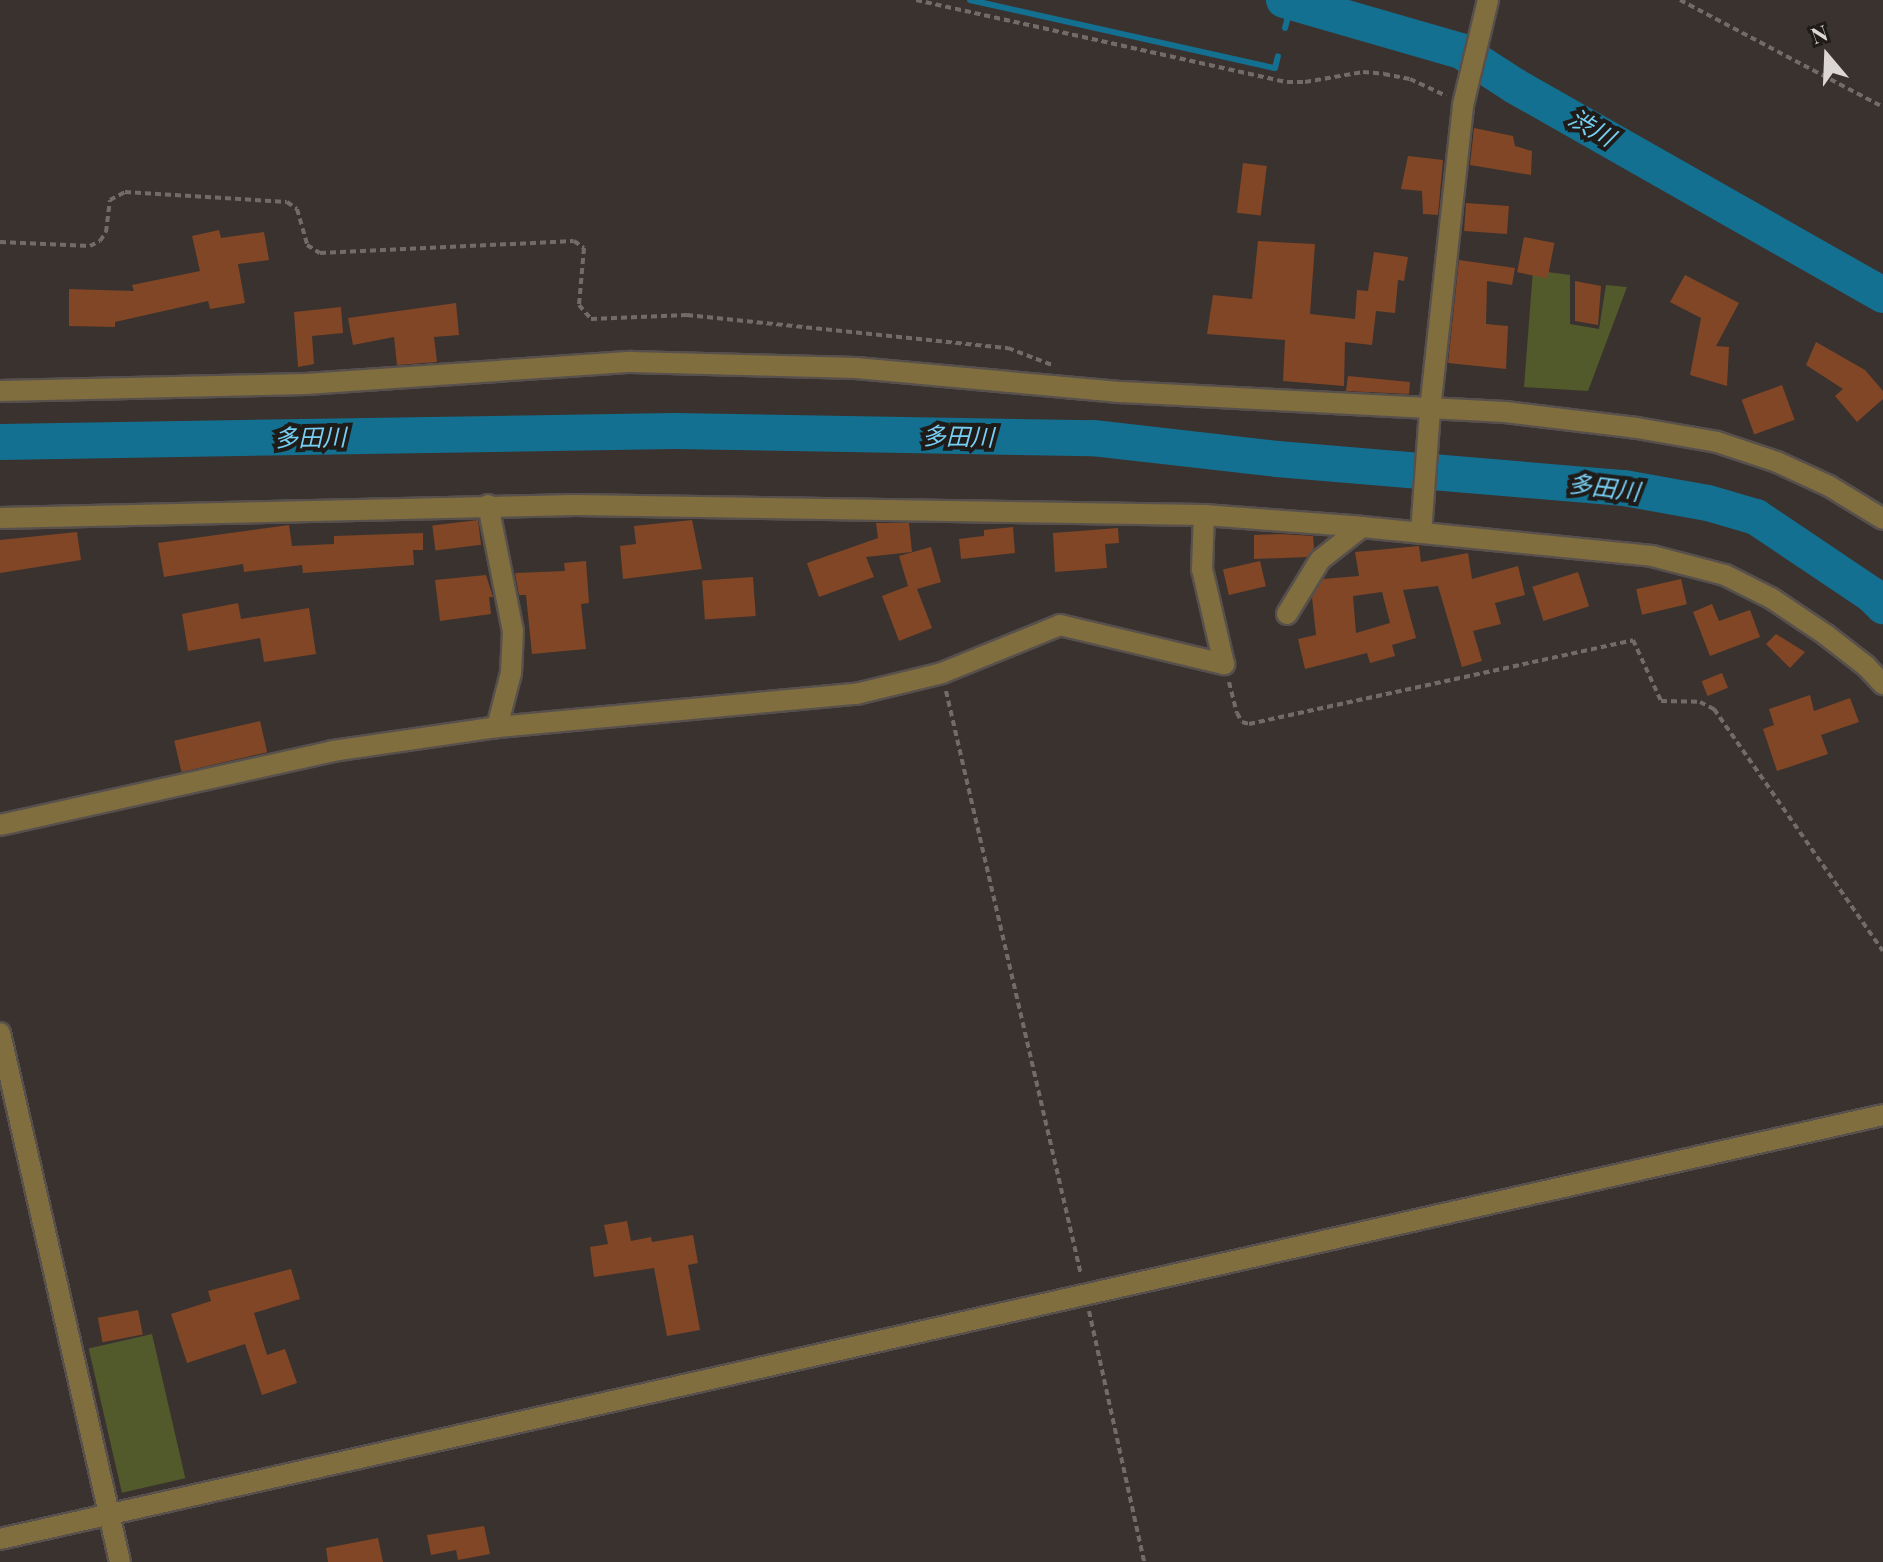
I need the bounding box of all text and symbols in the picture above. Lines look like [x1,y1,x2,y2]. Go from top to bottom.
north arrow [1787,16,1867,96]
text: N [1807,17,1832,50]
water label: 渋川 [1564,103,1620,151]
water label: 多田川 [922,421,994,451]
water label: 多田川 [274,422,346,452]
water label: 多田川 [1567,468,1641,506]

